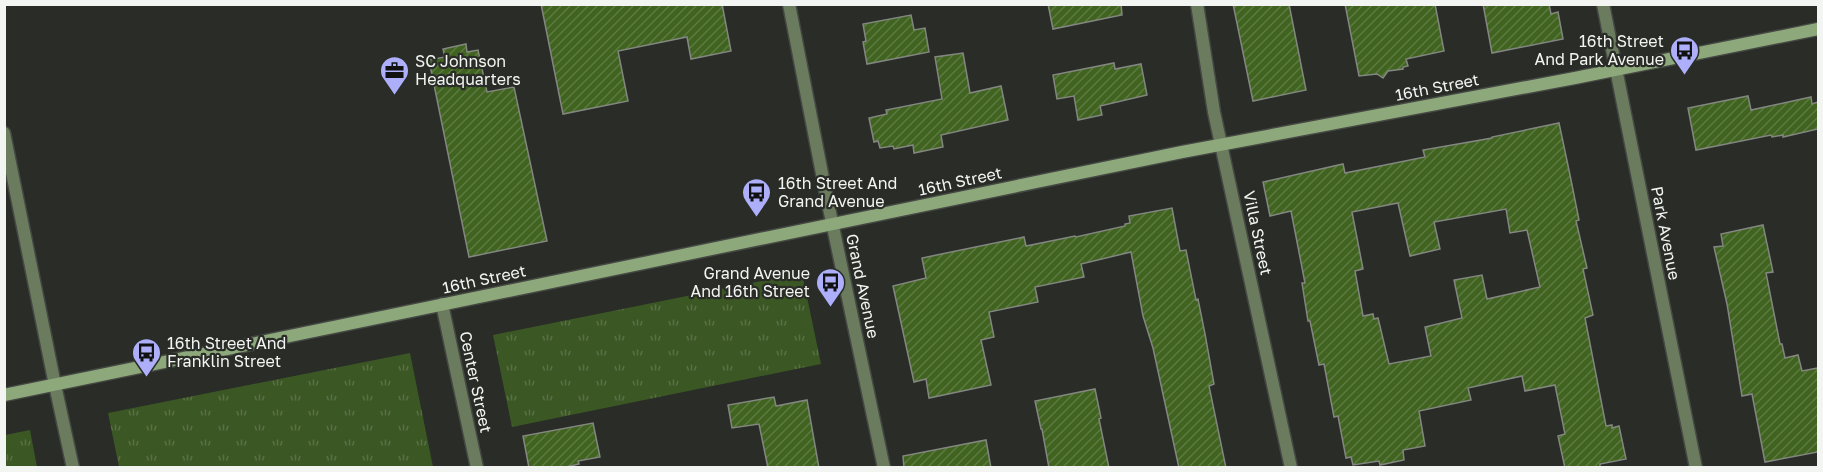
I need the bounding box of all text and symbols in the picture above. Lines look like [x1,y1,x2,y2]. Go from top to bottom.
place label: 16th Street And Park Avenue [1534,31,1664,69]
bus stop icon: 16th Street And Park Avenue [1669,34,1701,76]
place label: SC Johnson Headquarters [415,51,521,89]
office icon: SC Johnson Headquarters [378,54,410,96]
street label: 16th Street [1393,69,1481,105]
street label: 16th Street [916,162,1004,200]
place label: 16th Street And Grand Avenue [778,173,897,211]
bus stop icon: 16th Street And Grand Avenue [741,176,773,218]
street label: Park Avenue [1647,184,1685,282]
street label: Villa Street [1239,189,1277,277]
street label: Grand Avenue [842,232,884,340]
street label: 16th Street [440,260,528,298]
place label: Grand Avenue And 16th Street [691,263,810,301]
bus stop icon: Grand Avenue And 16th Street [815,266,847,308]
street label: Center Street [455,329,497,435]
place label: 16th Street And Franklin Street [167,333,286,371]
bus stop icon: 16th Street And Franklin Street [130,336,162,378]

